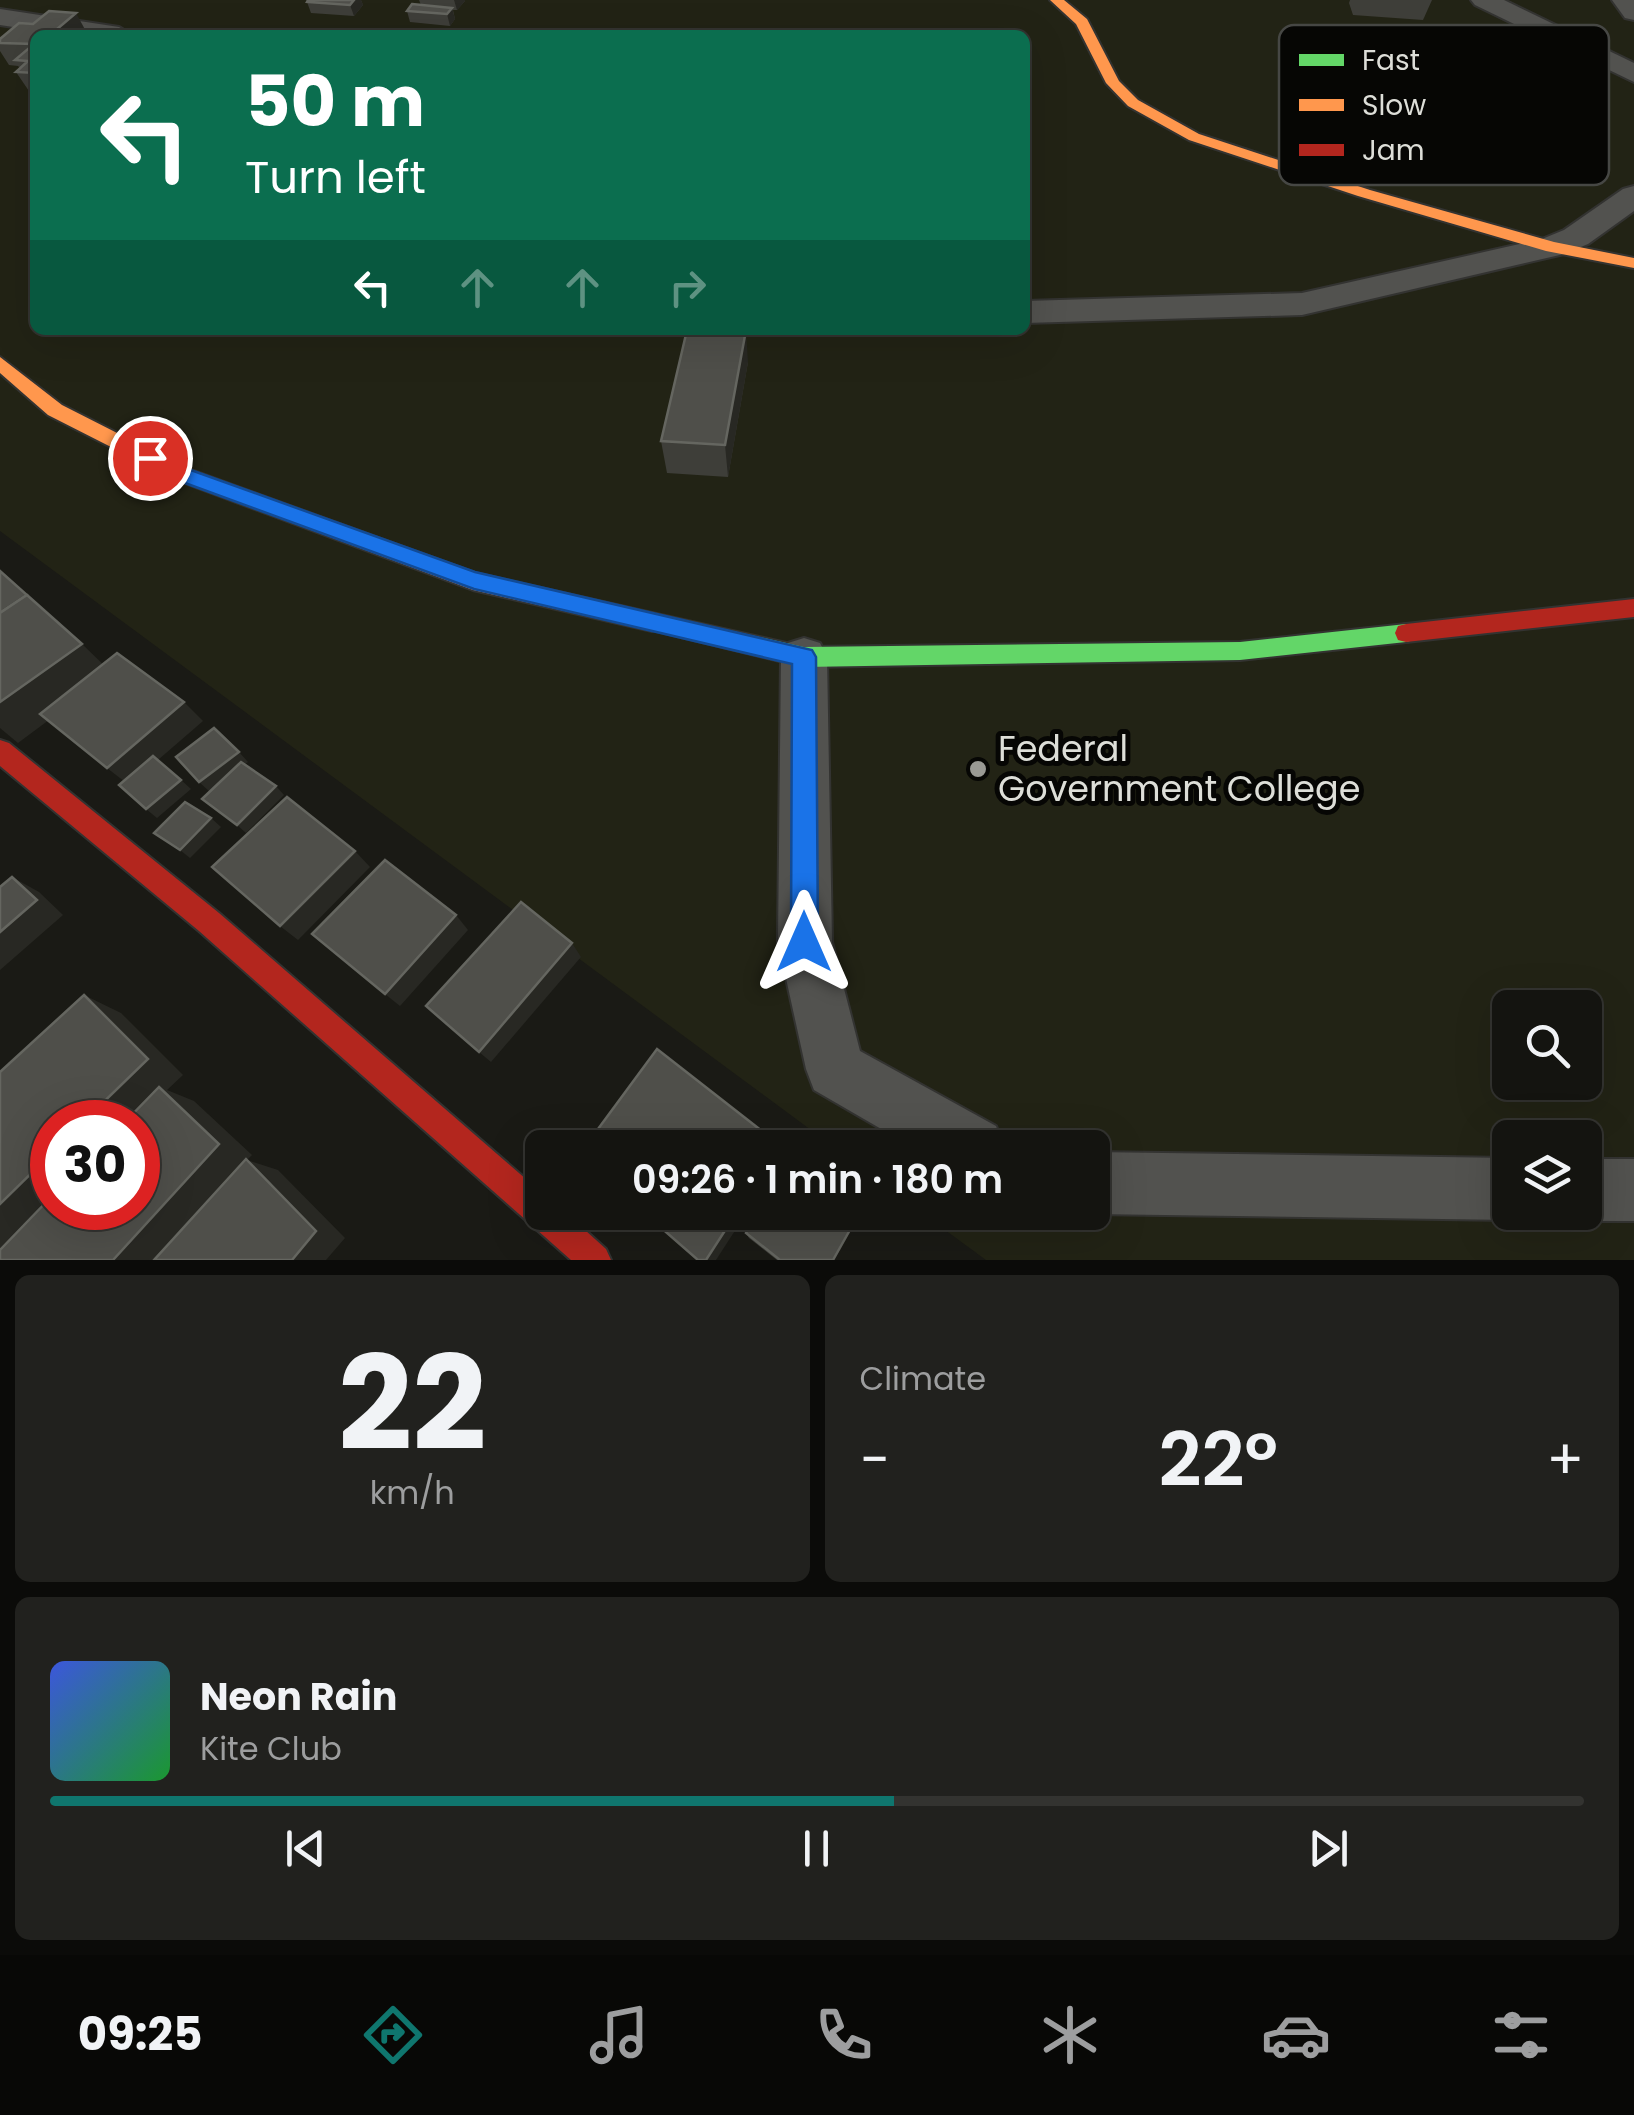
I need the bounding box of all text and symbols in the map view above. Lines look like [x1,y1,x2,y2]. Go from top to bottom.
legend [1279,25,1609,185]
text: Fast [1362,41,1420,80]
text: 50 m [245,52,425,151]
icon: left [80,70,210,200]
text: Slow [1362,86,1426,125]
text: Jam [1362,131,1425,170]
text: Turn left [245,146,426,209]
icon: left [345,260,400,315]
icon: ahead [450,260,505,315]
icon: ahead [555,260,610,315]
icon: right [660,260,715,315]
pin [108,416,193,501]
icon: arrive [123,431,178,486]
place label: Federal Government College [998,724,1360,813]
marker: Federal Government College [967,758,989,780]
position arrow [752,890,856,994]
map controls [1492,990,1602,1230]
button: search [1492,990,1602,1100]
speed limit sign: 30 [30,1100,160,1230]
button: layers [1492,1120,1602,1230]
text: 09:26 · 1 min · 180 m [632,1153,1003,1206]
text: 22 [338,1312,486,1495]
text: Climate [860,1356,986,1401]
text: 22° [1158,1407,1278,1512]
text: − [860,1421,890,1498]
text: + [1546,1421,1584,1498]
text: km/h [370,1470,455,1515]
text: Neon Rain [200,1670,397,1723]
text: Kite Club [200,1726,342,1771]
icon: previous [278,1821,333,1876]
icon: pause [789,1821,844,1876]
icon: next [1301,1821,1356,1876]
icon: directions [358,2000,428,2070]
icon: music [584,2000,654,2070]
icon: phone [809,2000,879,2070]
icon: climate [1035,2000,1105,2070]
icon: car [1261,2000,1331,2070]
icon: filters [1486,2000,1556,2070]
text: 09:25 [78,2003,203,2066]

